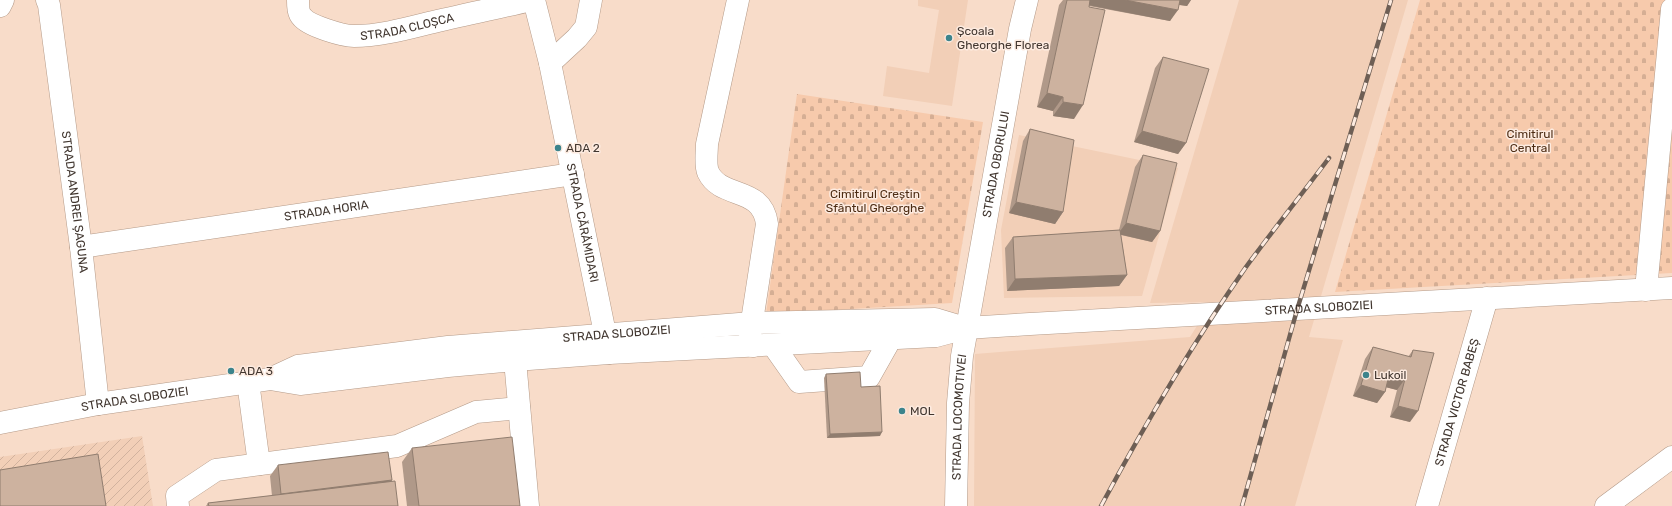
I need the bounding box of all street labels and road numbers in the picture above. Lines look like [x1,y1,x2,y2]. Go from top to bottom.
street label: STRADA CLOȘCA [360,11,455,43]
street label: STRADA OBORULUI [980,110,1012,219]
street label: STRADA ANDREI ȘAGUNA [59,130,91,274]
street label: STRADA CĂRĂMIDARI [564,162,601,283]
street label: STRADA HORIA [283,197,369,224]
street label: STRADA SLOBOZIEI [1264,298,1373,318]
street label: STRADA SLOBOZIEI [562,322,671,345]
street label: STRADA VICTOR BABEȘ [1432,337,1482,468]
street label: STRADA LOCOMOTIVEI [950,353,969,480]
street label: STRADA SLOBOZIEI [80,384,189,414]

